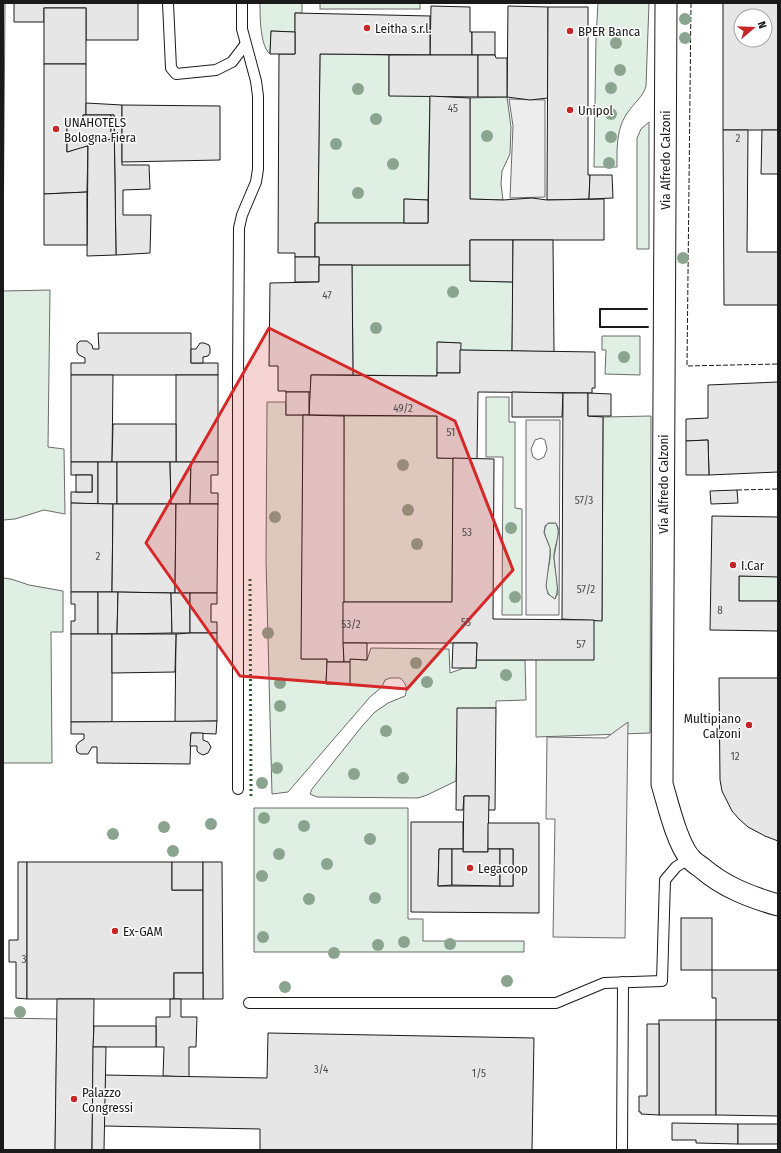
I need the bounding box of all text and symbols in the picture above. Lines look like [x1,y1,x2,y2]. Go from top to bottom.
north arrow [733,8,773,48]
text: N [755,20,769,30]
place label: Leitha s.r.l. [375,21,432,36]
marker: Leitha s.r.l. [362,23,372,33]
place label: BPER Banca [578,24,640,39]
marker: BPER Banca [565,26,575,36]
house number: 45 [448,102,458,115]
place label: Unipol [578,103,614,118]
marker: Unipol [565,105,575,115]
street label: Via Alfredo Calzoni [658,110,673,210]
place label: UNAHOTELS Bologna Fiera [64,115,136,145]
marker: UNAHOTELS Bologna Fiera [51,124,61,134]
house number: 2 [736,132,741,145]
house number: 47 [322,289,332,302]
house number: 49/2 [393,402,413,415]
house number: 51 [447,426,455,439]
street label: Via Alfredo Calzoni [656,434,671,534]
house number: 57/3 [575,494,593,507]
house number: 53 [462,526,472,539]
house number: 2 [96,550,101,563]
place label: I.Car [741,558,765,573]
marker: I.Car [728,560,738,570]
house number: 57/2 [577,583,595,596]
house number: 8 [717,604,723,617]
house number: 55 [461,616,471,629]
house number: 53/2 [341,618,361,631]
house number: 57 [576,638,586,651]
place label: Multipiano Calzoni [684,711,741,741]
marker: Multipiano Calzoni [744,720,754,730]
house number: 12 [730,750,740,763]
place label: Legacoop [478,861,528,876]
marker: Legacoop [465,863,475,873]
place label: Ex-GAM [123,924,163,939]
marker: Ex-GAM [110,926,120,936]
house number: 3 [22,953,27,966]
house number: 3/4 [314,1063,329,1076]
house number: 1/5 [472,1067,486,1080]
place label: Palazzo Congressi [82,1085,133,1115]
marker: Palazzo Congressi [69,1094,79,1104]

